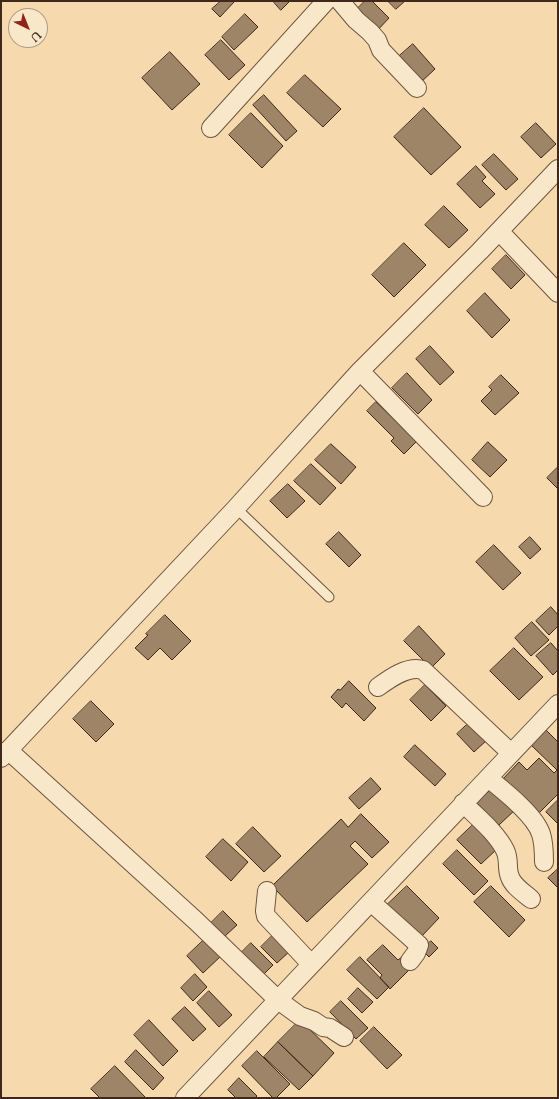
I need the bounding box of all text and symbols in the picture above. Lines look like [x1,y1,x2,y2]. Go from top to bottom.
north arrow [8,8,48,48]
text: U [27,27,44,45]

